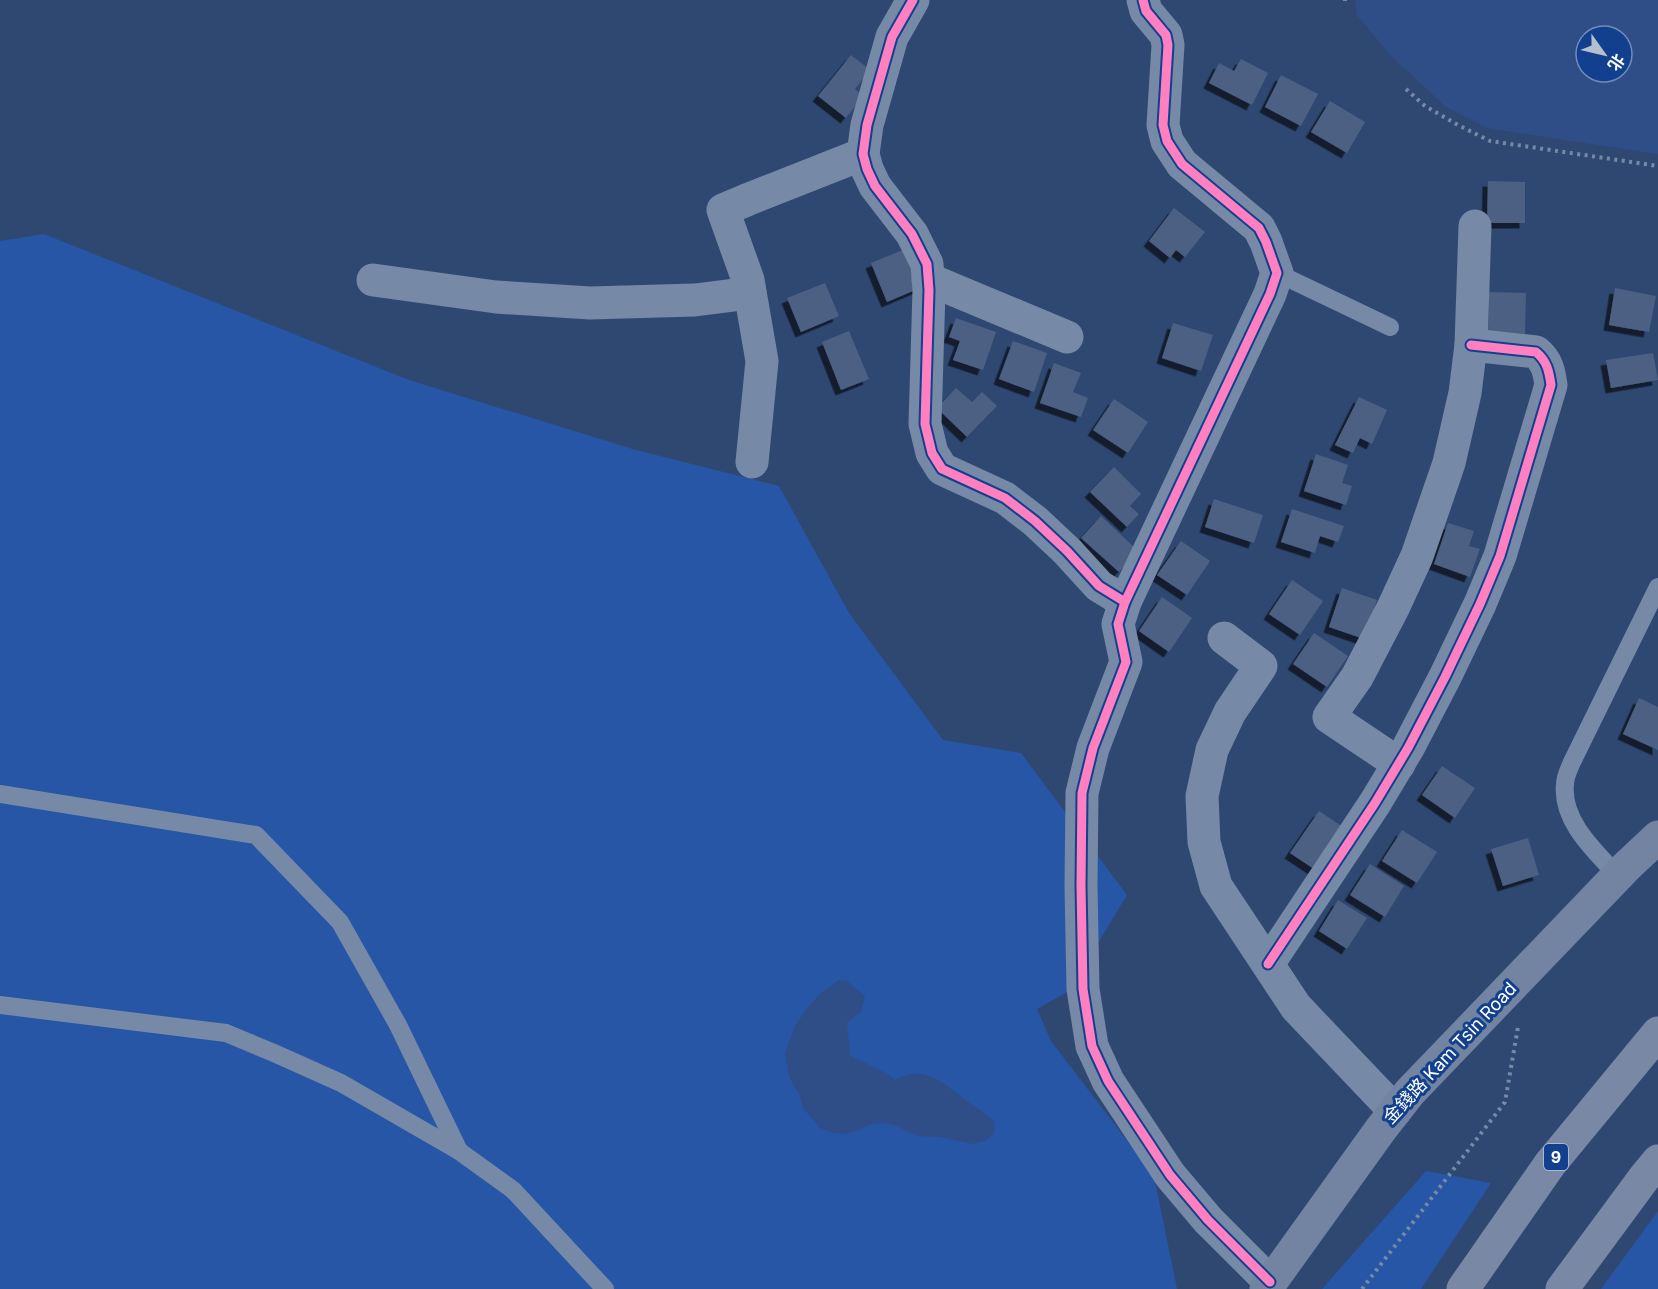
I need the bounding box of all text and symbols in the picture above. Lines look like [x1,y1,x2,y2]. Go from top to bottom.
north arrow [1574,24,1634,84]
text: 北 [1604,50,1629,75]
street label: 金錢路 Kam Tsin Road [1379,978,1521,1128]
road number: 9 [1544,1144,1568,1170]

